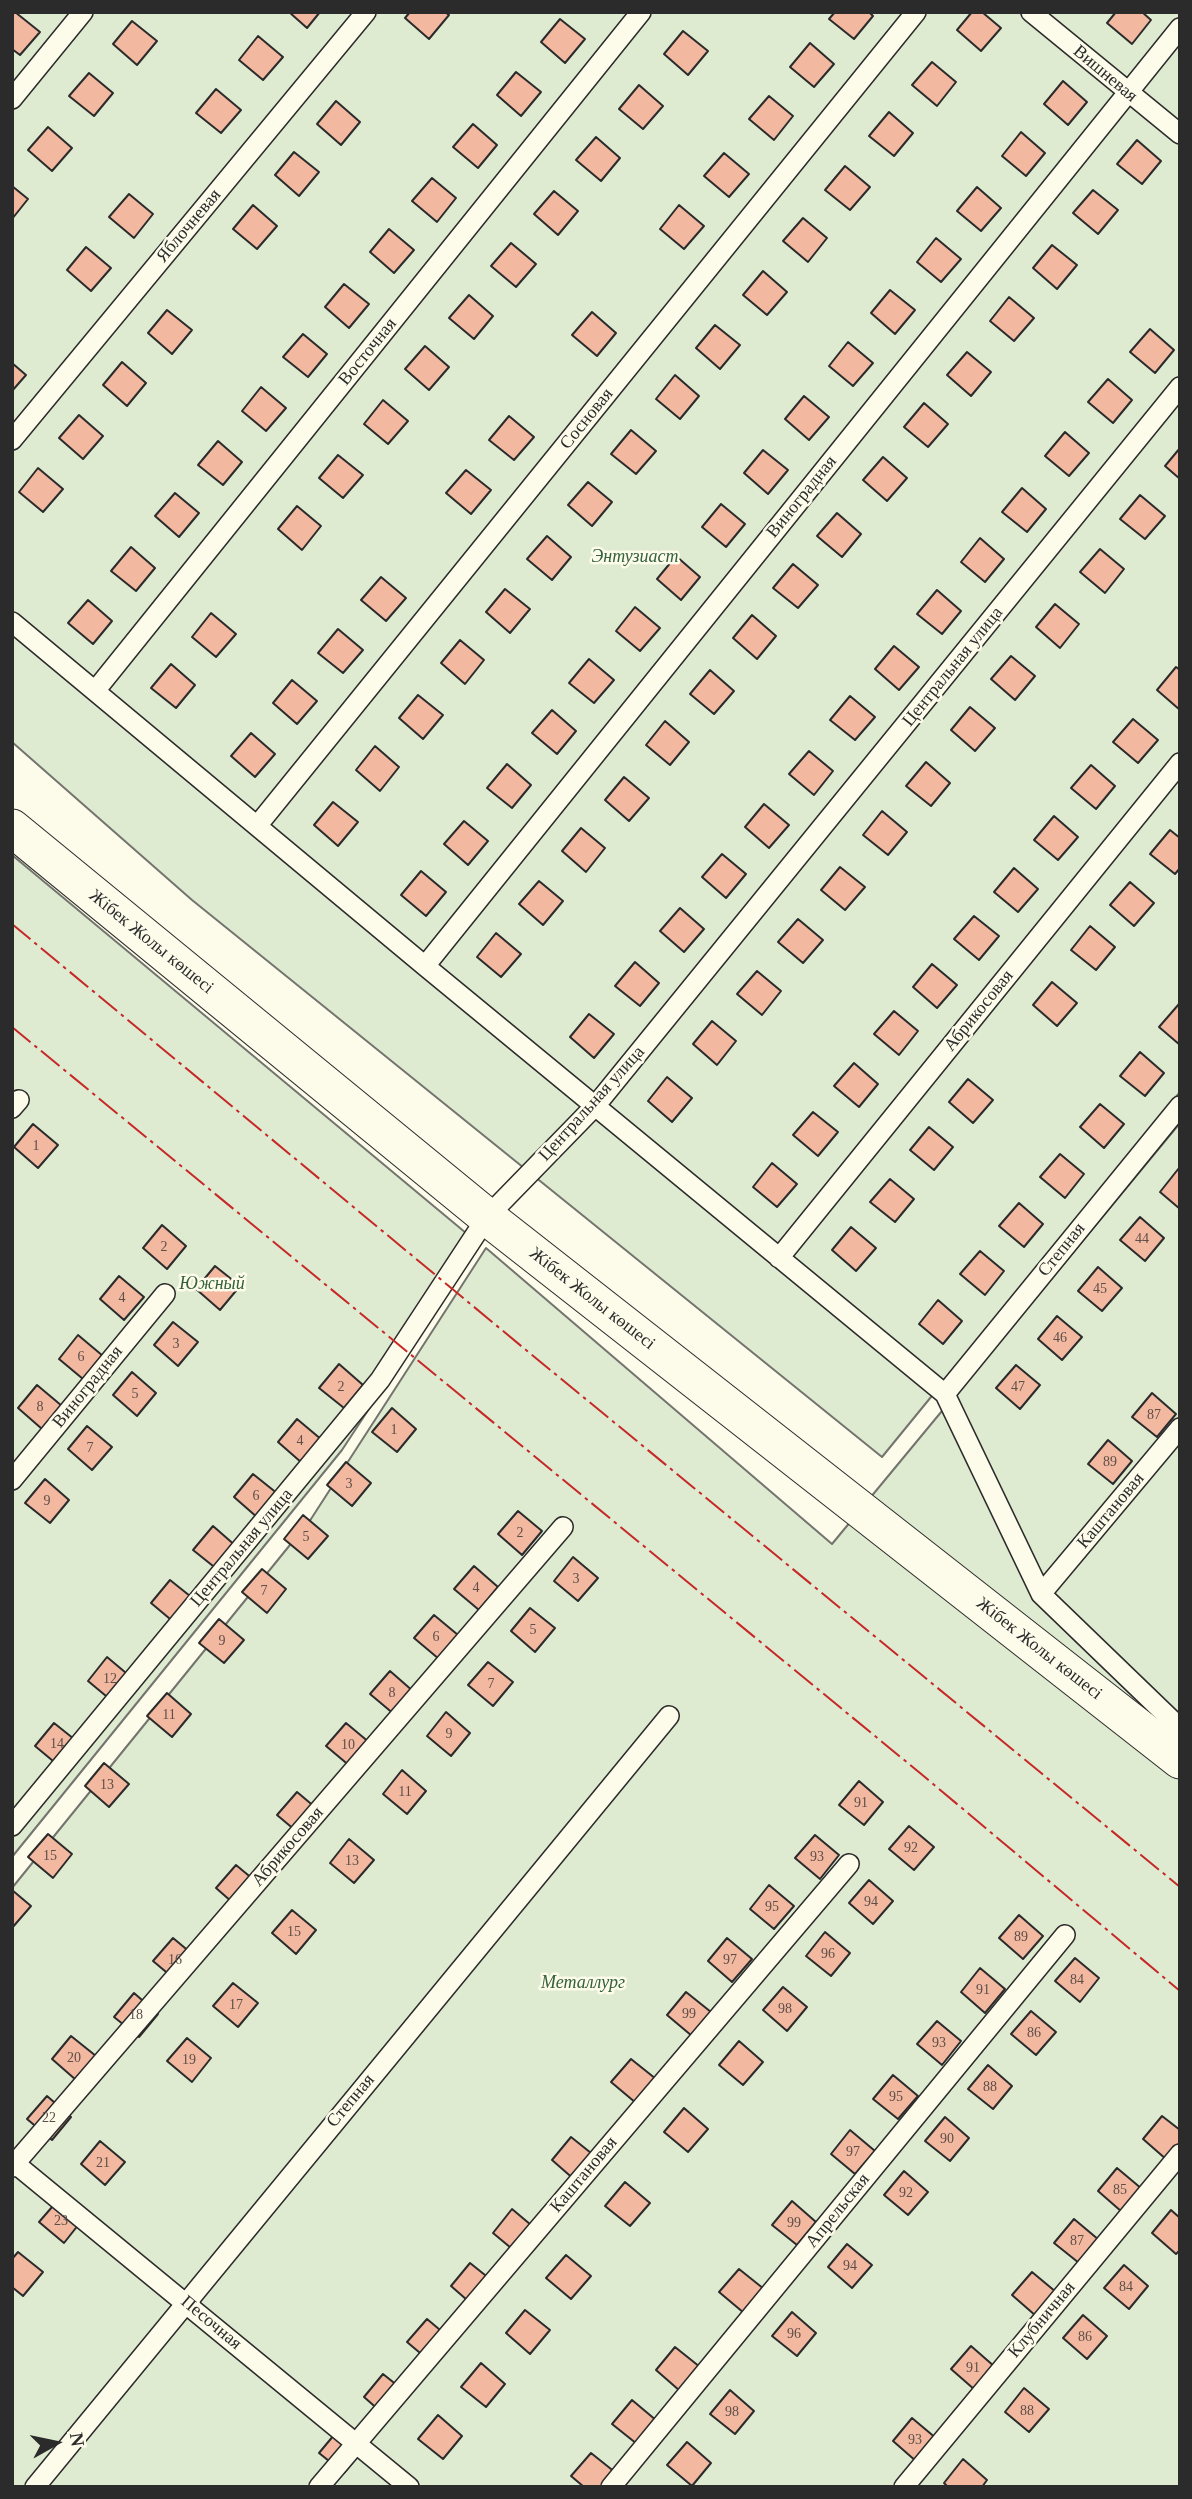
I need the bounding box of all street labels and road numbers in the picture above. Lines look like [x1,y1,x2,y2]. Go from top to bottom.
street label: Вишневая [1068,41,1142,107]
street label: Яблочневая [152,185,226,267]
street label: Восточная [334,314,402,390]
street label: Сосновая [556,384,618,454]
street label: Виноградная [762,451,842,543]
street label: Центральная улица [898,603,1008,731]
street label: Жібек Жолы көшесі [84,885,218,999]
street label: Абрикосовая [940,966,1018,1056]
street label: Центральная улица [534,1042,650,1166]
street label: Степная [1034,1219,1090,1281]
street label: Жібек Жолы көшесі [525,1243,659,1355]
street label: Виноградная [48,1341,128,1433]
street label: Каштановая [1073,1468,1149,1554]
street label: Центральная улица [186,1484,298,1612]
street label: Жібек Жолы көшесі [972,1593,1106,1705]
street label: Абрикосовая [247,1803,329,1891]
street label: Степная [322,2070,380,2132]
street label: Каштановая [546,2132,622,2218]
street label: Апрельская [801,2169,875,2253]
street label: Клубничная [1004,2277,1080,2363]
street label: Песочная [176,2291,246,2355]

